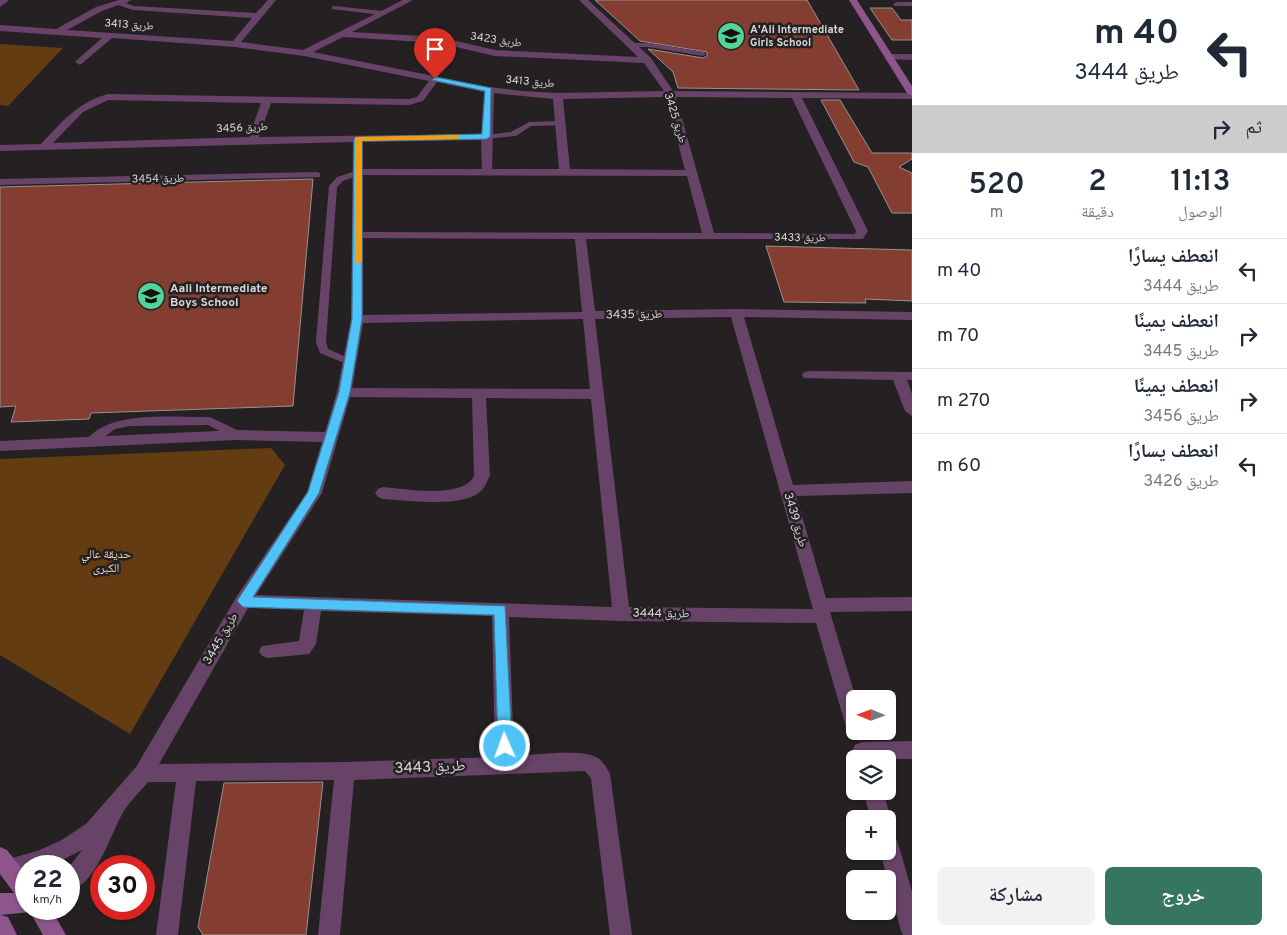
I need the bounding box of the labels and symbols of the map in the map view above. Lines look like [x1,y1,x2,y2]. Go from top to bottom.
street label: طريق 3413 [104,16,154,34]
school or university icon: A'Ali Intermediate Girls School [716,21,746,51]
place label: A'Ali Intermediate Girls School [750,23,844,50]
pin [414,28,456,79]
street label: طريق 3423 [469,29,523,51]
street label: طريق 3413 [505,73,555,91]
street label: طريق 3425 [661,91,689,145]
street label: طريق 3456 [216,120,268,136]
street label: طريق 3454 [132,172,184,186]
street label: طريق 3433 [774,231,826,245]
school or university icon: Aali Intermediate Boys School [136,281,166,311]
place label: Aali Intermediate Boys School [170,281,268,311]
street label: طريق 3435 [605,307,663,323]
street label: طريق 3439 [780,491,810,549]
park label: حديقة عالي الكبرى [81,547,131,577]
street label: طريق 3444 [632,606,690,622]
street label: طريق 3445 [200,610,242,668]
north arrow [846,690,896,740]
position arrow [478,719,530,771]
street label: طريق 3443 [394,757,466,779]
speed limit sign: 30 [90,855,155,920]

